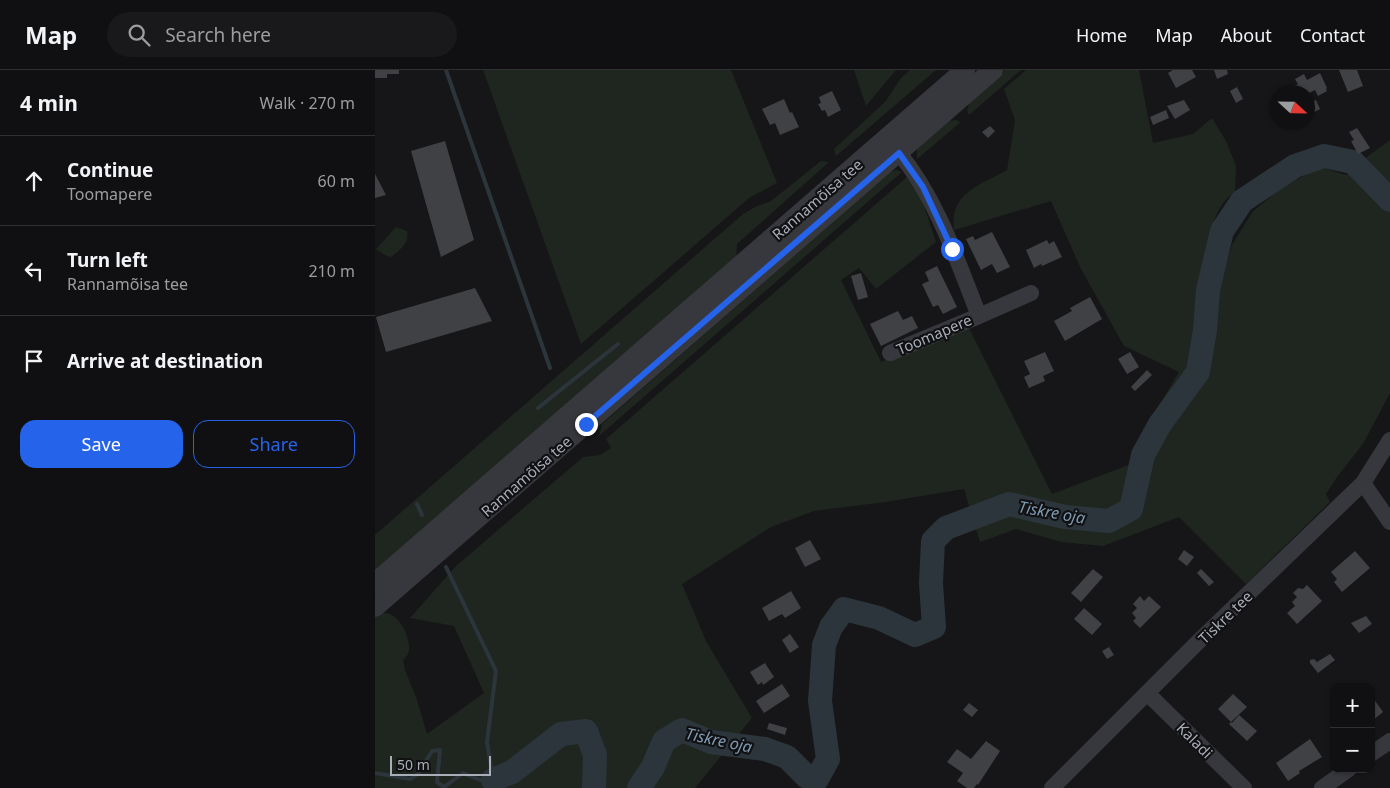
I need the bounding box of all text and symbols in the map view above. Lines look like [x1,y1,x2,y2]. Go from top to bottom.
search box [107,12,457,57]
text: Map [25,18,77,51]
icon: search [125,21,153,49]
text: Search here [165,22,271,48]
text: Home [1076,23,1127,47]
text: Map [1155,23,1193,47]
text: About [1221,23,1272,47]
text: Contact [1300,23,1365,47]
north arrow [1270,85,1315,130]
text: 4 min [20,89,78,117]
text: Walk · 270 m [260,92,355,114]
street label: Rannamõisa tee [768,154,866,244]
text: Continue [67,157,153,183]
icon: ahead [20,167,48,195]
text: 60 m [318,170,355,192]
text: Toomapere [67,183,152,205]
route start [941,238,964,261]
text: Turn left [67,247,148,273]
icon: left [20,257,48,285]
text: 210 m [308,260,355,282]
text: Rannamõisa tee [67,273,188,295]
street label: Toomapere [893,309,975,359]
icon: arrive [20,347,48,375]
text: Arrive at destination [67,348,263,374]
route end [575,413,598,436]
button: Save [20,420,183,468]
button: Share [193,420,355,468]
street label: Rannamõisa tee [477,431,575,521]
water label: Tiskre oja [1017,495,1087,529]
street label: Tiskre tee [1194,586,1256,648]
map controls [1330,683,1375,773]
button: + [1330,683,1375,728]
street label: Kaladi [1173,718,1217,762]
water label: Tiskre oja [684,722,754,758]
button: − [1330,728,1375,773]
scale bar [390,753,491,776]
text: 50 m [397,755,430,774]

